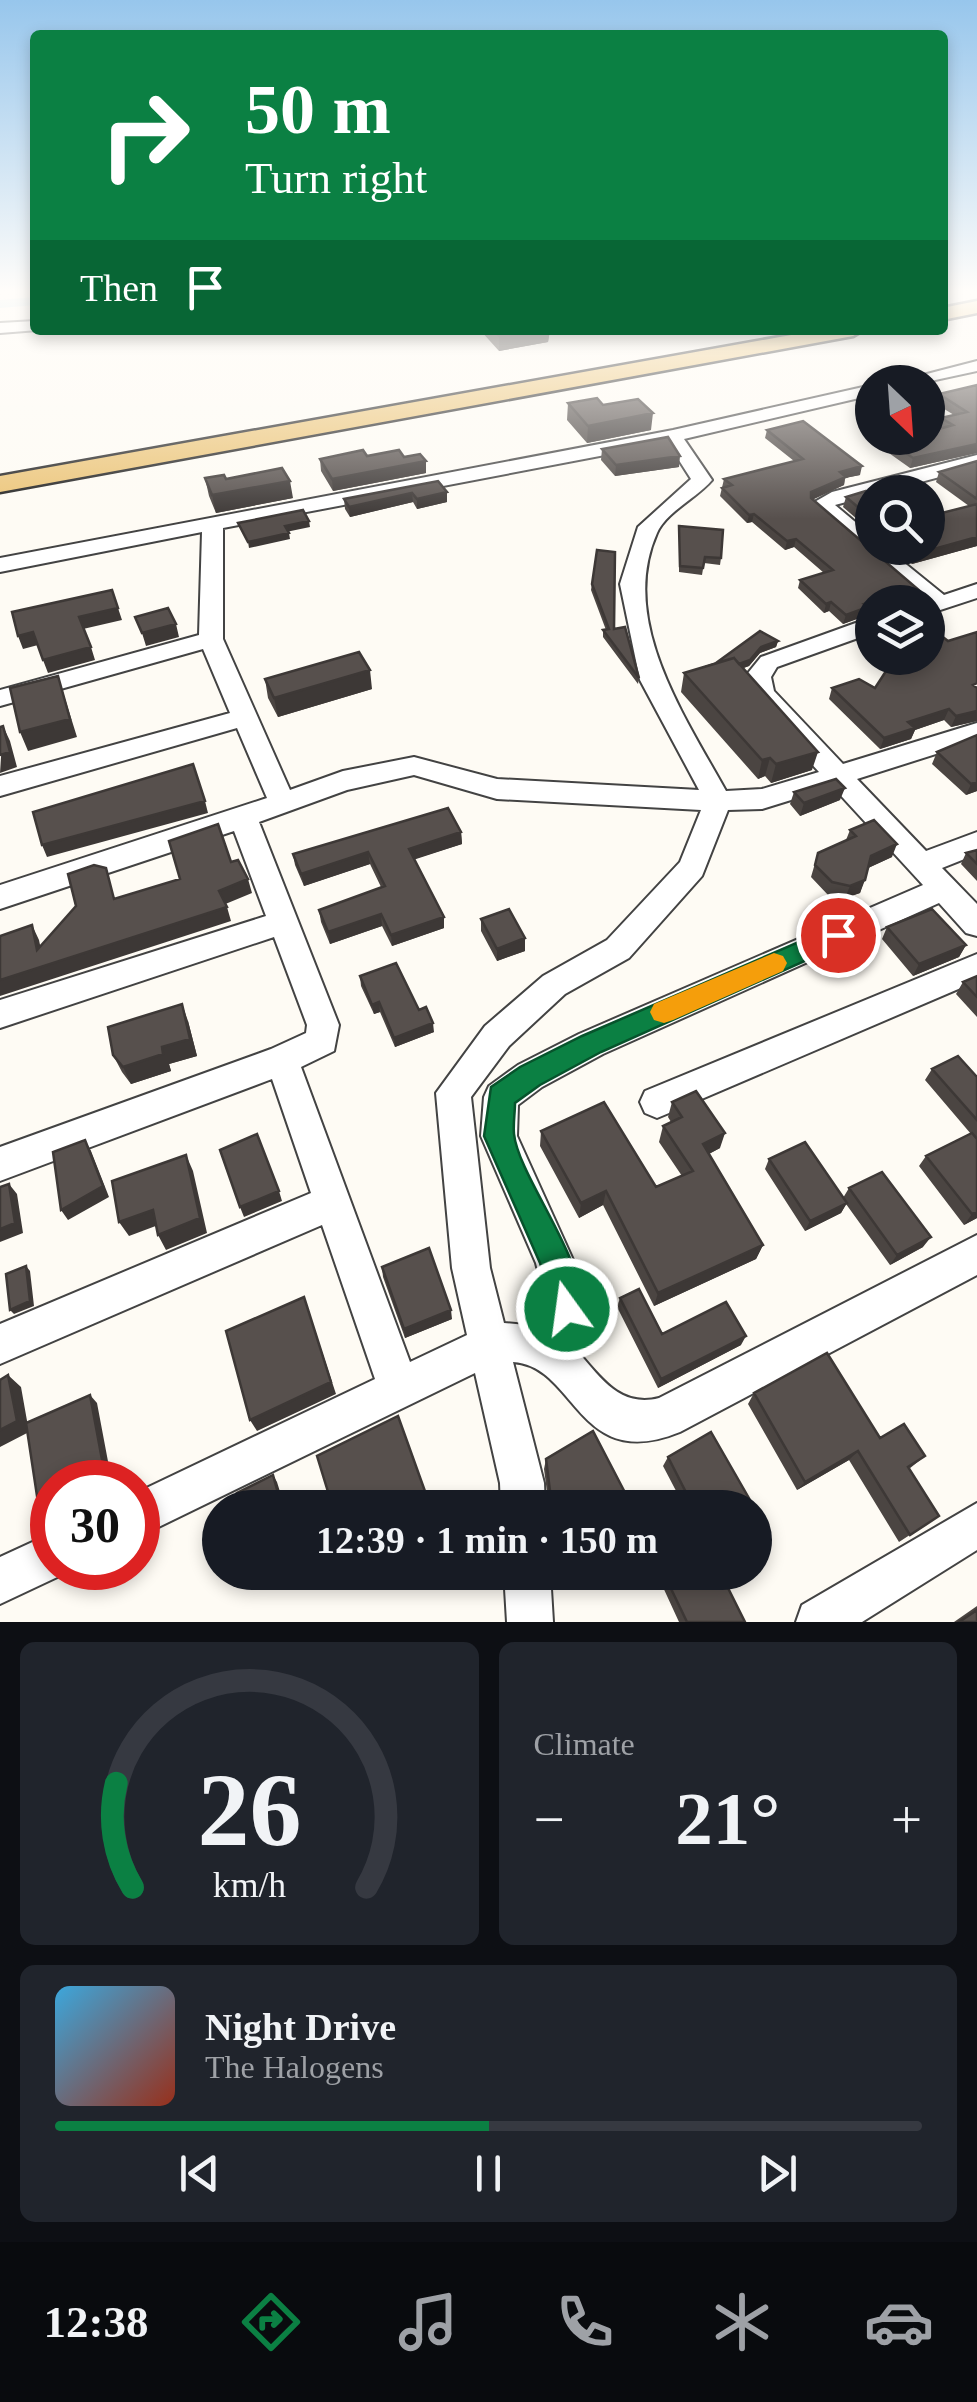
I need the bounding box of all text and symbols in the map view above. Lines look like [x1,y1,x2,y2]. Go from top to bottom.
icon: right [80,70,210,200]
text: 50 m [245,71,391,148]
text: Turn right [245,153,427,203]
icon: arrive [178,260,233,315]
text: Then [80,267,158,309]
north arrow [855,365,945,455]
map controls [855,365,945,675]
button: search [855,475,945,565]
button: layers [855,585,945,675]
pin [796,893,881,978]
icon: arrive [811,908,866,963]
position arrow [515,1257,619,1361]
speed limit sign: 30 [30,1460,160,1590]
text: 12:39 · 1 min · 150 m [316,1519,658,1561]
text: Climate [534,1726,635,1762]
text: 26 [197,1752,301,1867]
text: 21° [675,1777,780,1860]
text: − [534,1789,565,1850]
text: + [891,1789,922,1850]
text: km/h [213,1865,286,1905]
text: Night Drive [205,2006,396,2048]
text: The Halogens [205,2049,384,2085]
icon: previous [172,2146,227,2201]
icon: pause [461,2146,516,2201]
icon: next [750,2146,805,2201]
icon: directions [236,2287,306,2357]
icon: music [393,2287,463,2357]
icon: phone [550,2287,620,2357]
icon: climate [707,2287,777,2357]
icon: car [864,2287,934,2357]
text: 12:38 [44,2297,149,2347]

